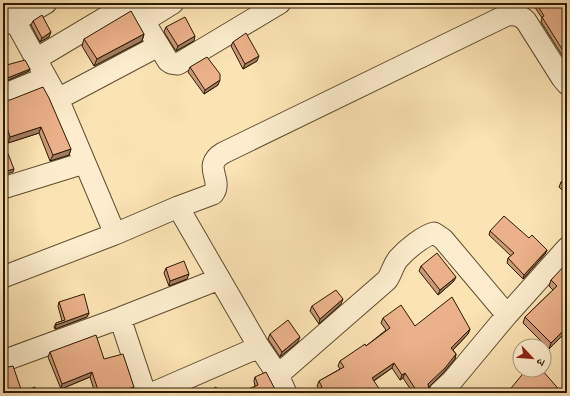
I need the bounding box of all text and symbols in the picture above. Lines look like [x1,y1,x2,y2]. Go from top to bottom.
north arrow [512,338,552,378]
text: उ [532,355,548,369]

